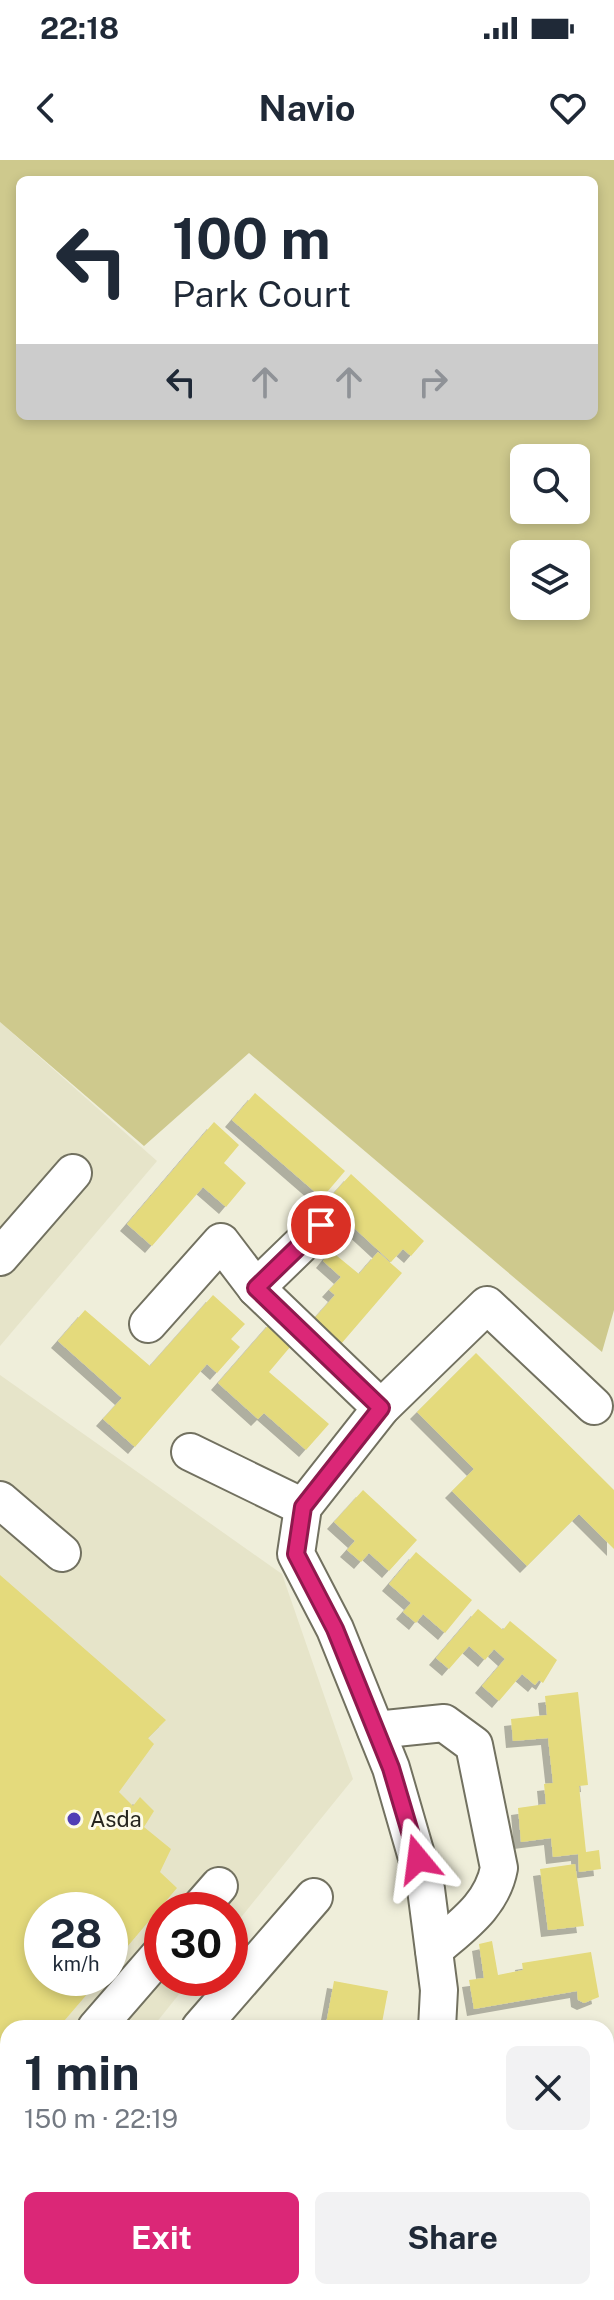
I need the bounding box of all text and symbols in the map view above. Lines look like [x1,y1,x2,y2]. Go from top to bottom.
text: 22:18 [40,10,119,46]
icon: back [24,86,68,130]
icon: heart [546,86,590,130]
text: Navio [259,87,355,129]
text: 100 m [172,206,331,272]
icon: left [40,208,144,312]
text: Park Court [172,273,351,315]
icon: left [159,360,203,404]
icon: ahead [243,360,287,404]
icon: ahead [327,360,371,404]
icon: right [411,360,455,404]
map controls [510,444,590,620]
button: search [510,444,590,524]
button: layers [510,540,590,620]
pin [287,1191,355,1259]
icon: arrive [299,1203,343,1247]
place label: Asda [90,1806,142,1832]
marker: Asda [65,1810,83,1828]
position arrow [376,1817,460,1901]
speed limit sign: 30 [144,1892,248,1996]
text: 28 [50,1910,102,1957]
text: km/h [52,1952,100,1976]
text: 1 min [24,2044,140,2101]
button: close [506,2046,590,2130]
text: 150 m · 22:19 [24,2103,178,2134]
button: Exit [24,2192,299,2284]
button: Share [315,2192,590,2284]

